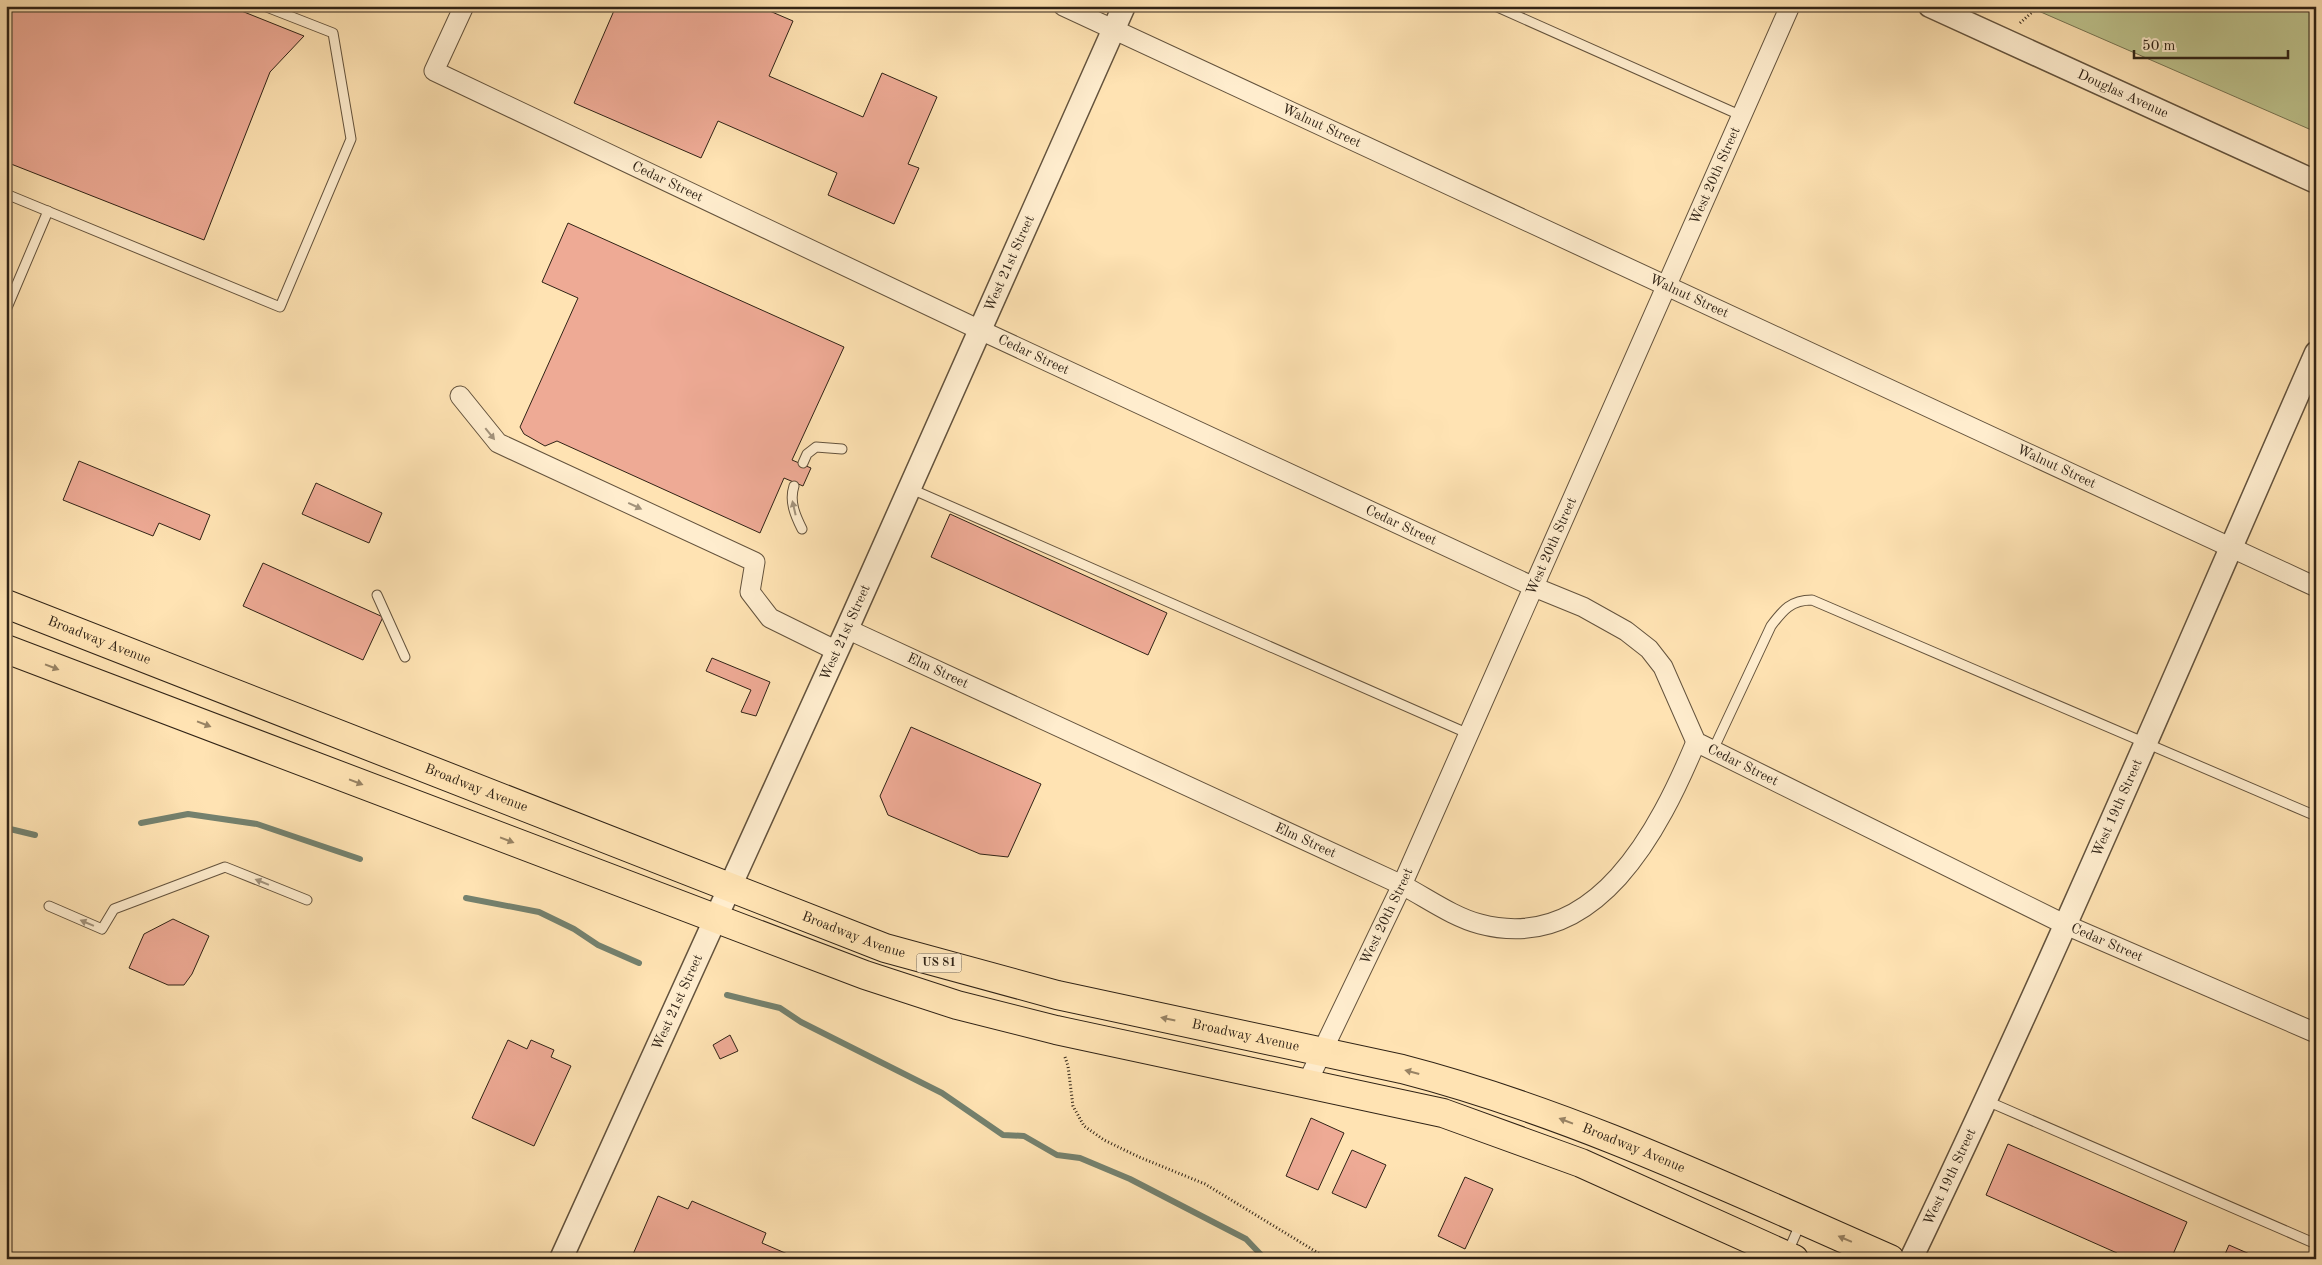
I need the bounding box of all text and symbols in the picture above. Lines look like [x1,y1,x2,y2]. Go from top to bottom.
scale bar [2134,28,2288,60]
text: 50 m [2142,39,2176,54]
street label: Douglas Avenue [2075,67,2170,121]
street label: Walnut Street [1280,102,1363,150]
street label: West 20th Street [1688,125,1743,226]
street label: Cedar Street [630,159,705,205]
street label: West 21st Street [982,213,1037,313]
street label: Walnut Street [1647,272,1731,321]
street label: Cedar Street [996,332,1072,377]
one-way arrow [485,427,496,440]
street label: Walnut Street [2015,442,2098,491]
street label: West 20th Street [1524,495,1579,597]
one-way arrow [790,500,798,515]
one-way arrow [627,502,642,511]
street label: Cedar Street [1363,503,1439,548]
street label: West 21st Street [818,582,873,682]
street label: Broadway Avenue [46,614,153,667]
street label: Elm Street [905,651,971,691]
one-way arrow [45,663,59,671]
one-way arrow [197,720,212,728]
street label: Cedar Street [1705,742,1781,789]
street label: West 19th Street [2090,757,2145,859]
street label: Broadway Avenue [423,762,530,815]
one-way arrow [348,779,363,786]
street label: Elm Street [1273,820,1338,861]
one-way arrow [500,837,515,844]
street label: West 20th Street [1358,866,1416,966]
one-way arrow [255,877,269,885]
street label: Broadway Avenue [800,909,907,960]
one-way arrow [80,918,94,926]
street label: Cedar Street [2069,921,2145,964]
street label: West 21st Street [650,952,705,1052]
road number: US 81 [916,954,962,972]
one-way arrow [1160,1015,1175,1023]
street label: Broadway Avenue [1190,1017,1301,1054]
one-way arrow [1404,1067,1419,1075]
one-way arrow [1559,1117,1574,1125]
street label: Broadway Avenue [1580,1121,1687,1175]
street label: West 19th Street [1921,1126,1979,1227]
one-way arrow [1838,1235,1852,1243]

